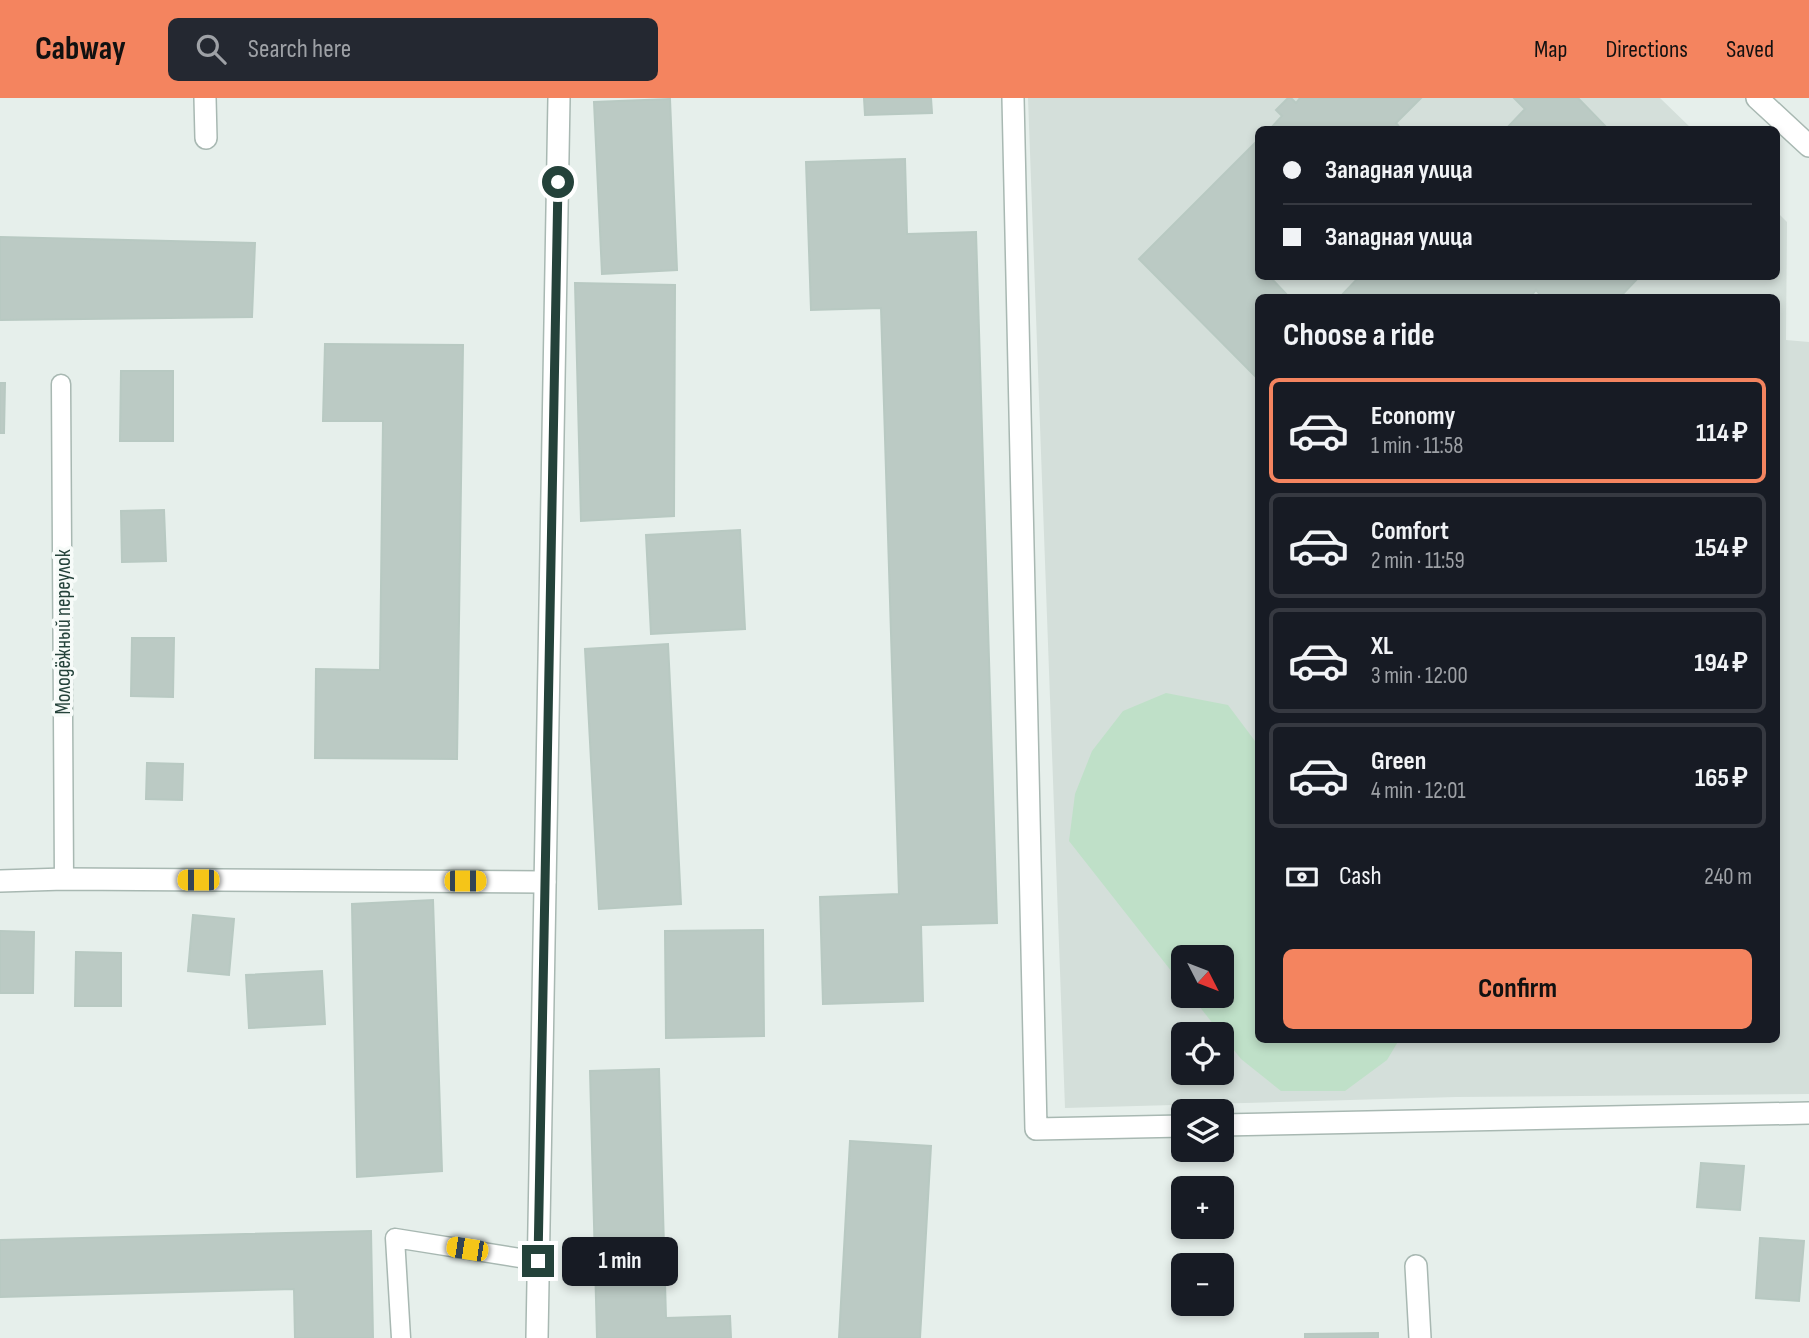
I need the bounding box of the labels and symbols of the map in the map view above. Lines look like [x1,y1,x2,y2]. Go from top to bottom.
route start [542,166,574,198]
street label: Молодёжный переулок [51,549,76,715]
car [178,870,220,891]
car [445,871,487,892]
north arrow [1171,945,1234,1008]
car [445,1235,490,1263]
callout: 1 min [562,1236,678,1286]
route end [522,1245,554,1277]

